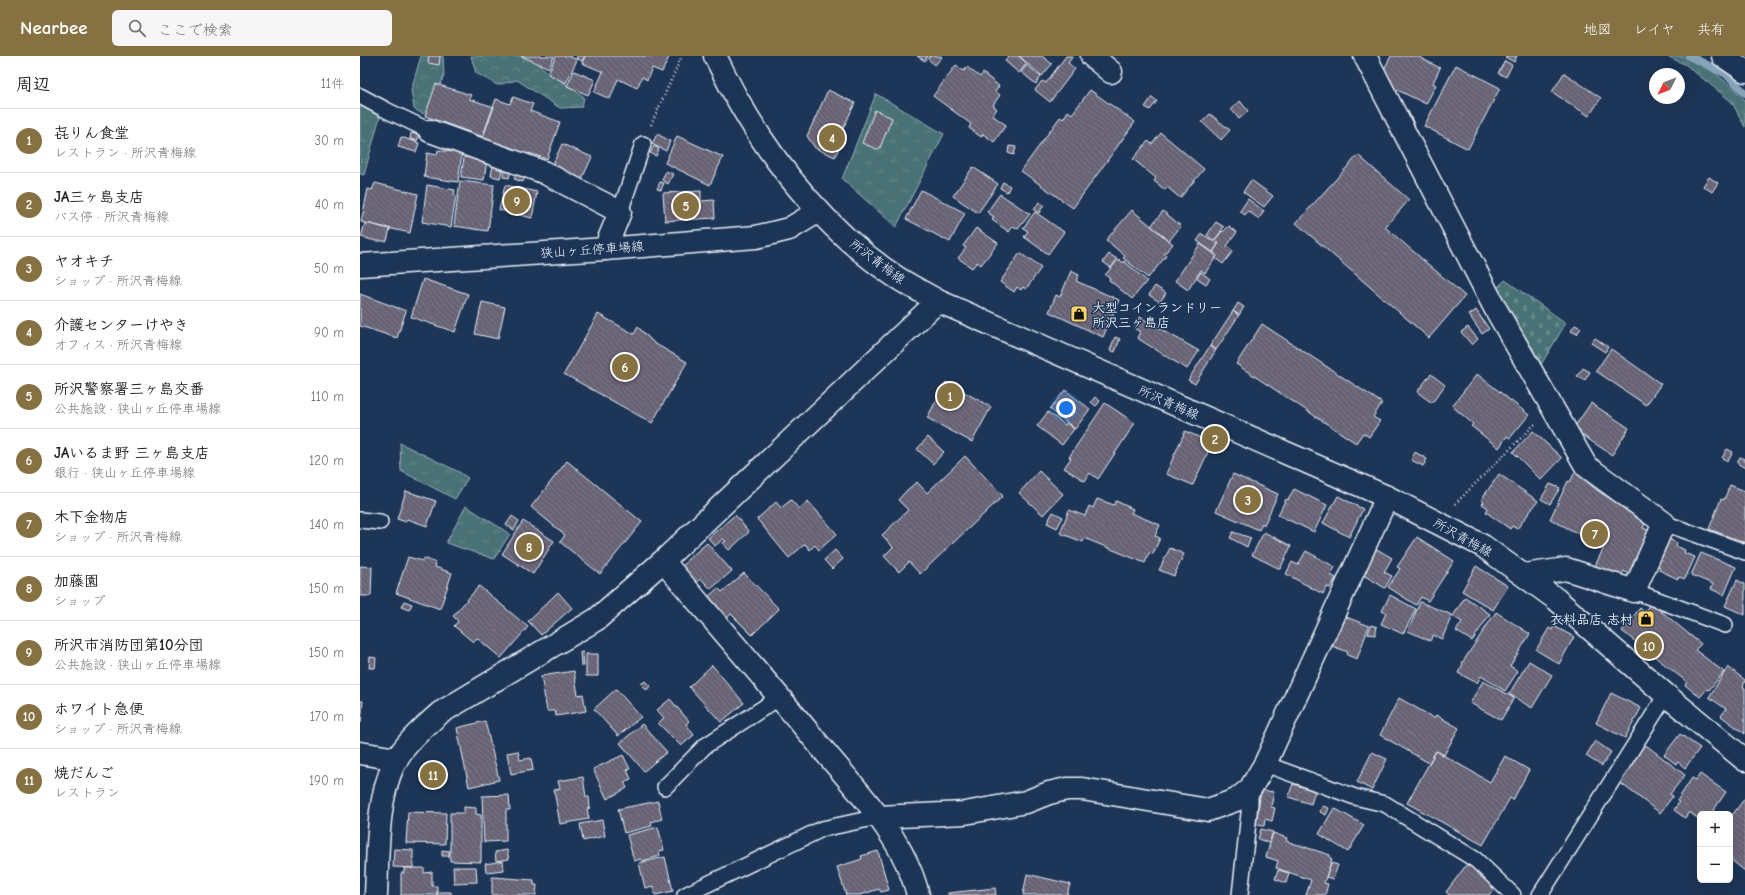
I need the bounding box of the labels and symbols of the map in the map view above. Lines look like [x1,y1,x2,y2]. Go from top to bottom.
north arrow [1649,68,1685,104]
pin: 4 [819,123,845,153]
pin: 9 [504,186,530,216]
pin: 5 [673,191,699,221]
street label: 所沢青梅線 [847,236,909,288]
street label: 狭山ヶ丘停車場線 [540,238,645,261]
place label: 大型コインランドリー 所沢三ヶ島店 [1092,300,1222,330]
shop icon: 大型コインランドリー 所沢三ヶ島店 [1069,304,1089,324]
pin: 6 [612,352,638,382]
pin: 1 [937,381,963,411]
street label: 所沢青梅線 [1136,382,1202,423]
your location [1056,398,1076,418]
pin: 2 [1202,424,1228,454]
pin: 3 [1235,485,1261,515]
street label: 所沢青梅線 [1431,515,1496,560]
pin: 7 [1582,519,1608,549]
pin: 8 [516,532,542,562]
shop icon: 衣料品店 志村 [1636,609,1656,629]
place label: 衣料品店 志村 [1550,612,1633,627]
pin: 10 [1636,631,1662,661]
pin: 11 [420,760,446,790]

